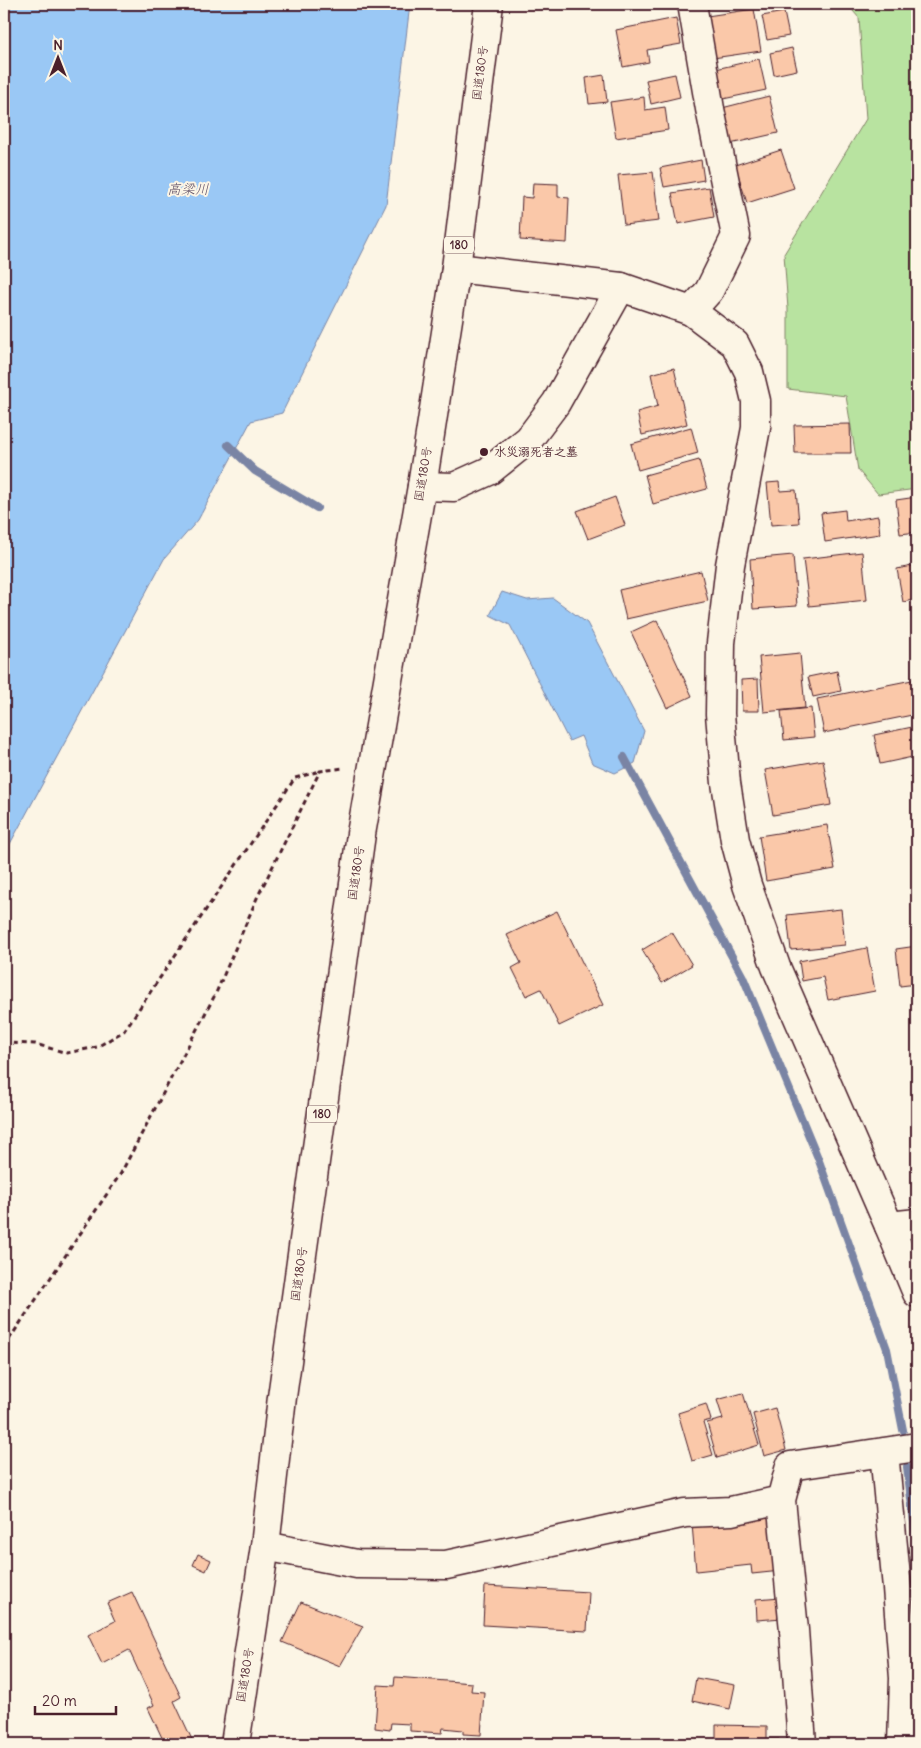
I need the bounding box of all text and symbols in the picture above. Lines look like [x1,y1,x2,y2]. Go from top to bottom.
north arrow [32,32,82,82]
text: N [53,36,63,54]
street label: 国道180号 [469,44,490,101]
water label: 高梁川 [167,180,209,198]
road number: 180 [444,236,474,254]
place label: 水災溺死者之墓 [494,444,578,459]
street label: 国道180号 [411,445,434,503]
marker: 水災溺死者之墓 [478,446,490,458]
street label: 国道180号 [344,844,367,901]
road number: 180 [307,1106,337,1122]
street label: 国道180号 [287,1245,310,1302]
street label: 国道180号 [233,1646,256,1704]
scale bar [35,1683,116,1715]
text: 20 m [42,1691,77,1710]

